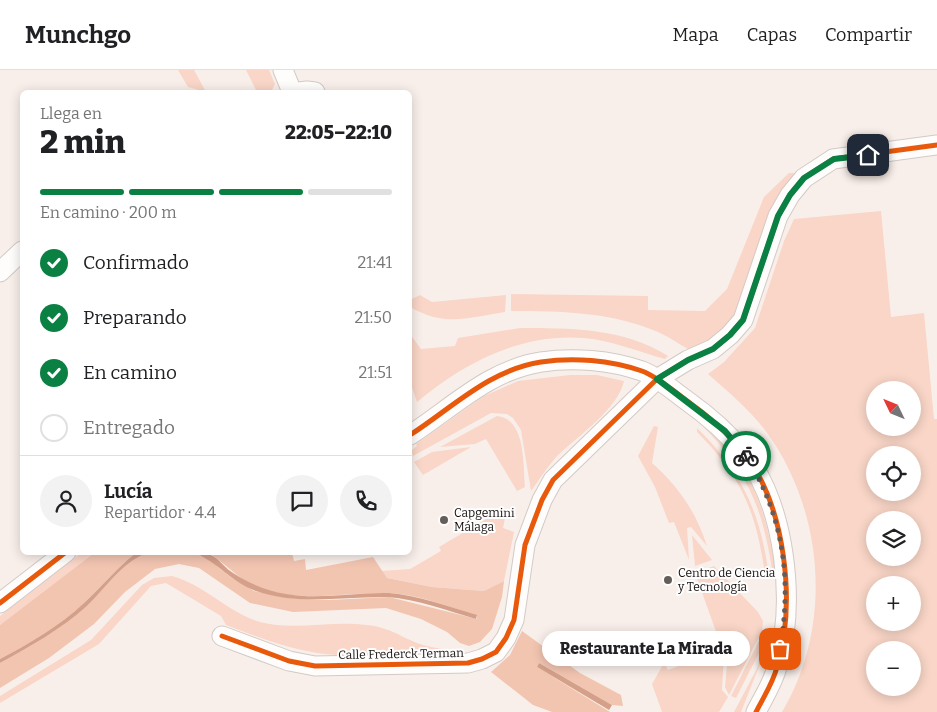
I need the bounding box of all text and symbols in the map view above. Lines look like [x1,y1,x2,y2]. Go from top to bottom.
text: Munchgo [25,21,131,49]
text: Mapa [673,24,719,46]
text: Capas [747,24,797,46]
text: Compartir [825,24,912,46]
text: Llega en [40,104,102,123]
text: 22:05–22:10 [285,121,392,144]
text: 2 min [40,123,126,161]
pin [847,134,889,176]
icon: home [854,141,882,169]
text: En camino · 200 m [40,203,177,222]
icon: check [40,249,68,277]
text: Confirmado [83,251,189,274]
text: 21:41 [358,253,392,272]
icon: check [40,304,68,332]
text: Preparando [83,306,187,329]
text: 21:50 [355,308,392,327]
icon: check [40,359,68,387]
text: En camino [83,361,177,384]
text: 21:51 [359,363,392,382]
north arrow [866,381,921,436]
map controls [866,381,921,696]
text: Entregado [83,416,175,439]
courier [721,431,771,481]
icon: bike [732,442,760,470]
button: locate [866,446,921,501]
button: person [40,475,92,527]
button: chat [276,475,328,527]
button: phone [340,475,392,527]
text: Lucía [104,480,153,503]
text: Repartidor · 4.4 [104,503,216,522]
place label: Capgemini Málaga [454,506,515,534]
button: layers [866,511,921,566]
marker: Capgemini Málaga [438,514,450,526]
place label: Centro de Ciencia y Tecnología [677,566,776,594]
marker: Centro de Ciencia y Tecnología [662,574,674,586]
button: + [866,576,921,631]
pin [759,628,801,670]
callout: Restaurante La Mirada [542,632,750,666]
icon: bag [766,635,794,663]
text: Restaurante La Mirada [560,639,732,658]
button: − [866,641,921,696]
street label: Calle Frederck Terman [338,646,464,662]

